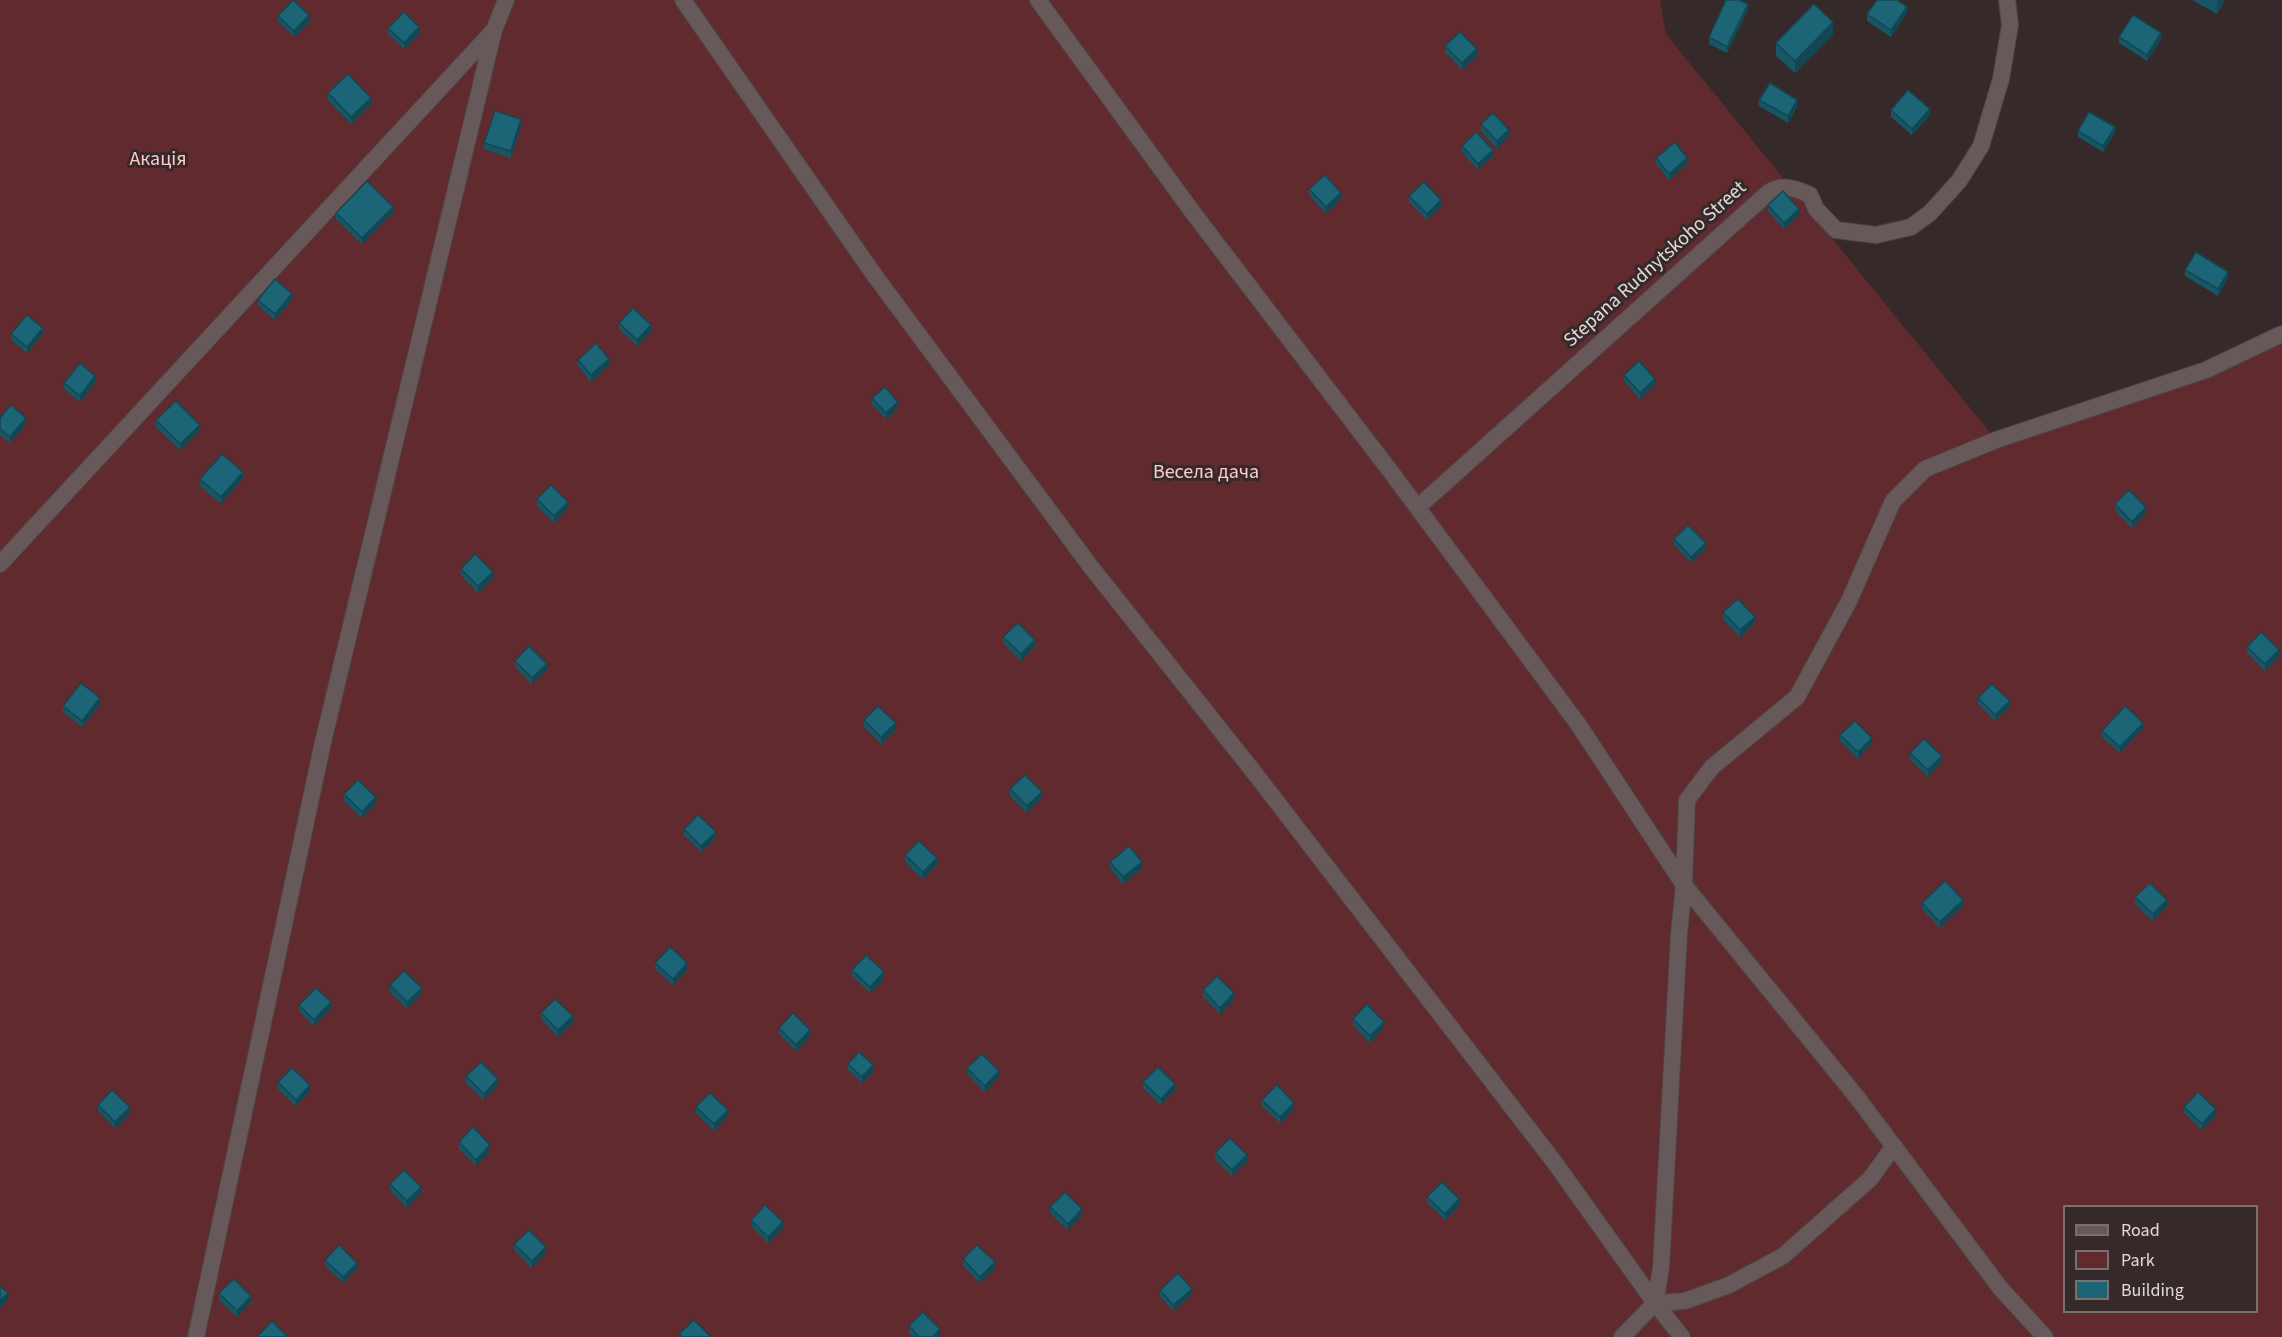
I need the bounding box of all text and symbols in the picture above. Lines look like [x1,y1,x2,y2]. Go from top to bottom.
park label: Акація [129,149,187,173]
street label: Stepana Rudnytskoho Street [1560,177,1752,353]
park label: Весела дача [1153,462,1259,486]
legend [2063,1205,2258,1313]
text: Road [2121,1218,2160,1243]
text: Park [2121,1248,2155,1273]
text: Building [2121,1278,2184,1303]

